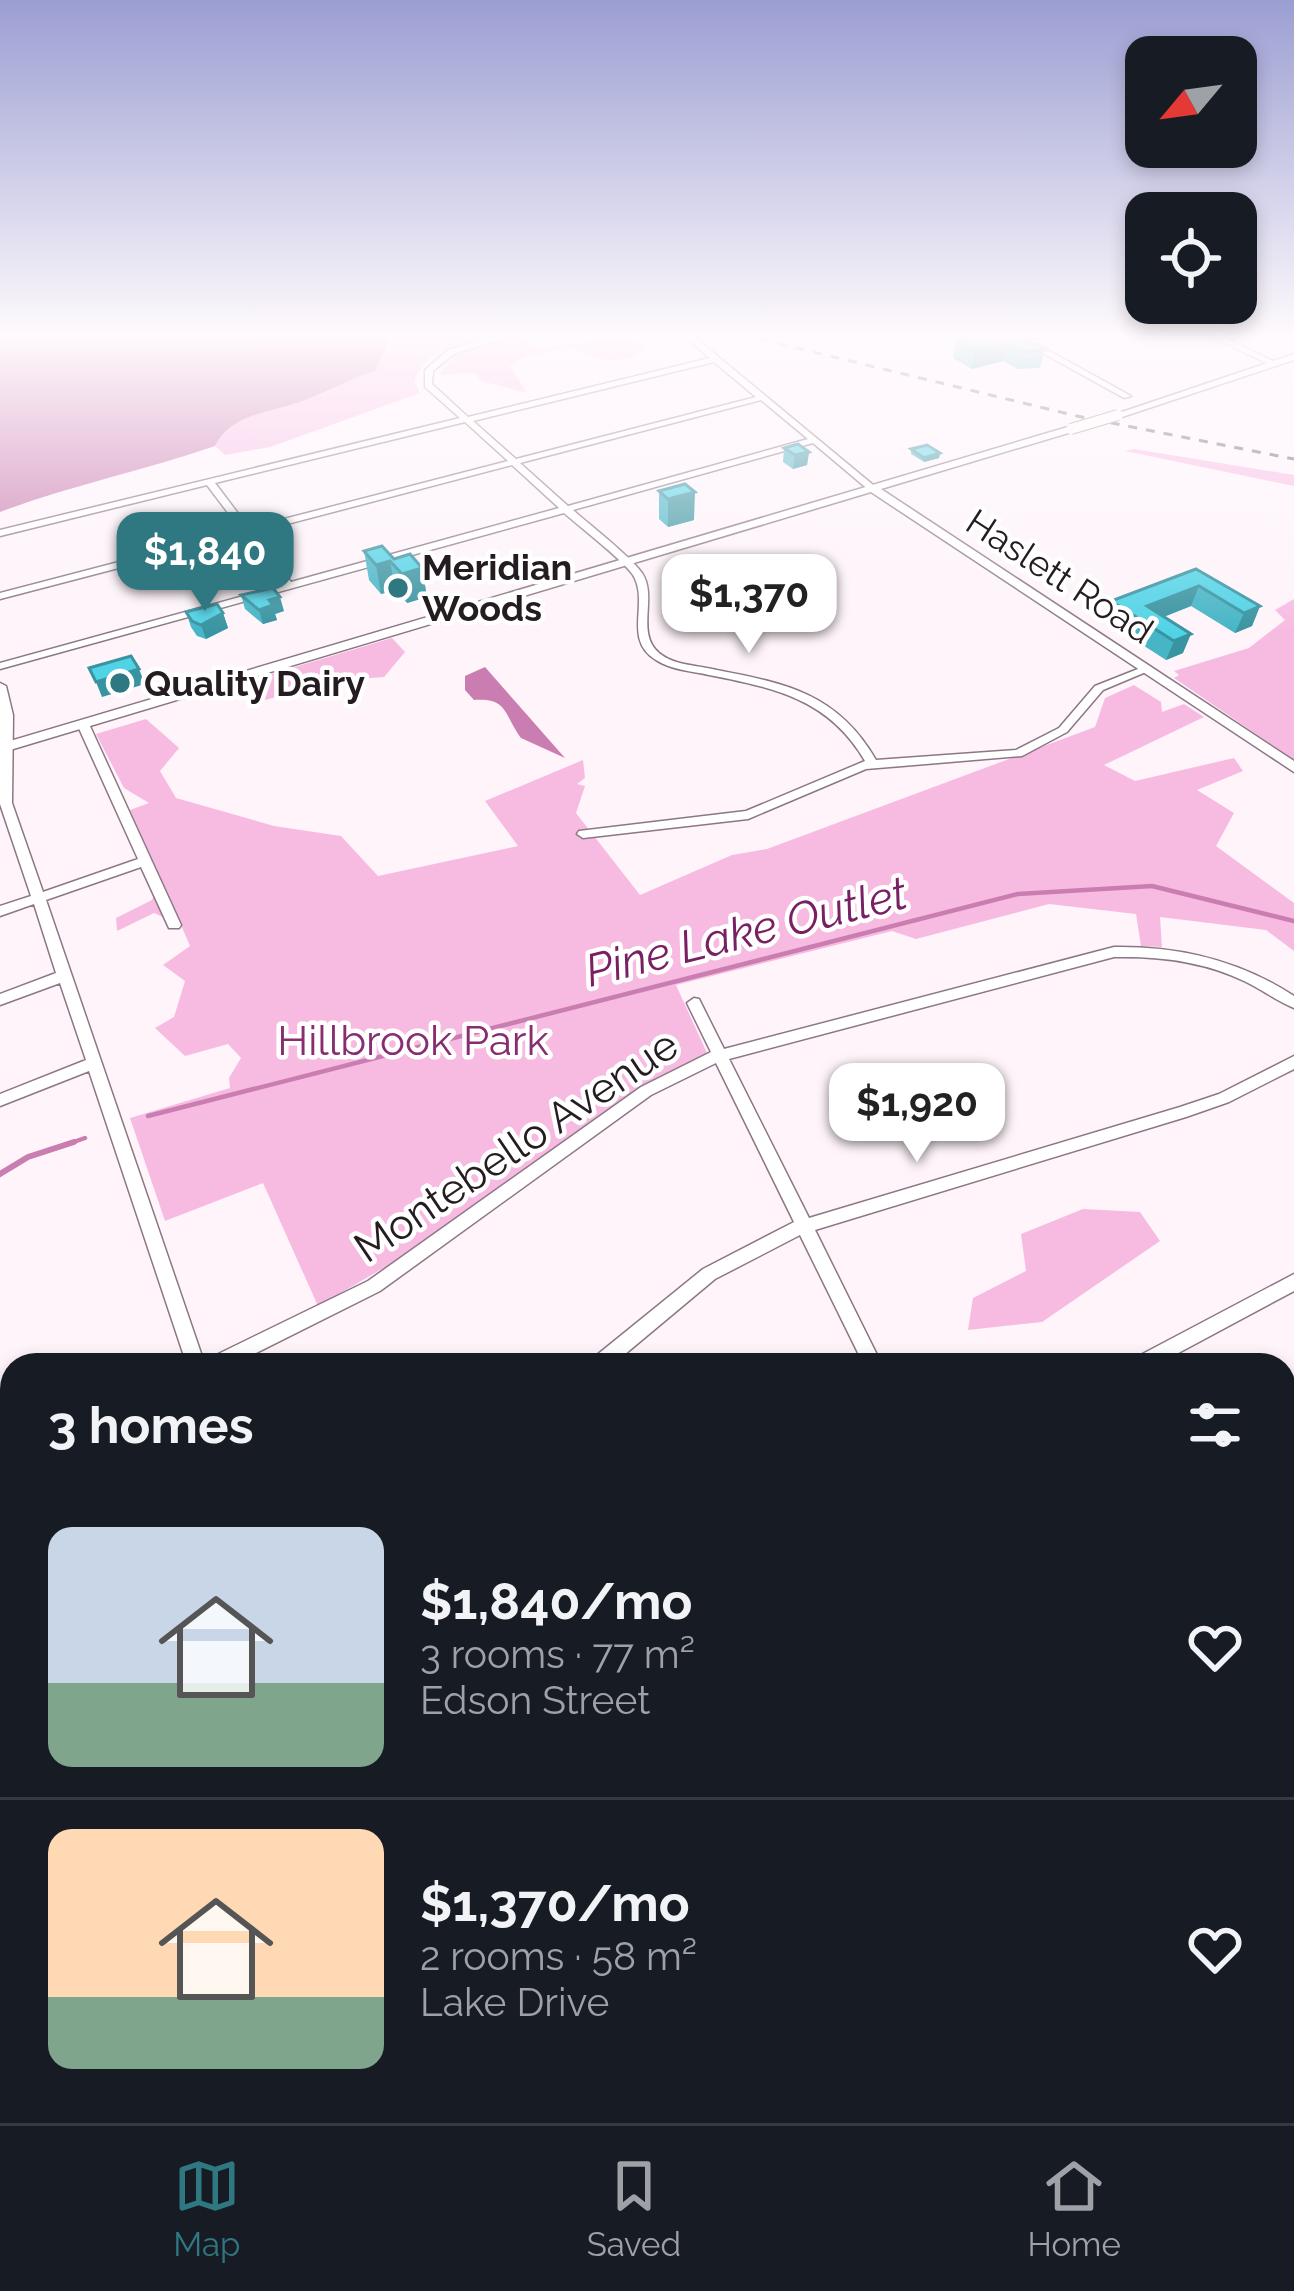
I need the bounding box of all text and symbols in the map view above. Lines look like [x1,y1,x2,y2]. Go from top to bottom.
north arrow [1125,36,1257,168]
map controls [1125,36,1257,324]
button: locate [1125,192,1257,324]
street label: Haslett Road [959,500,1161,652]
pin: $1,840 [107,512,303,614]
text: $1,840 [144,528,266,574]
place label: Meridian Woods [422,546,572,629]
pin: $1,370 [651,554,847,656]
text: $1,370 [689,570,809,616]
marker: Meridian Woods [385,575,411,601]
place label: Quality Dairy [144,662,365,704]
marker: Quality Dairy [107,670,133,696]
water label: Pine Lake Outlet [580,866,913,998]
park label: Hillbrook Park [277,1016,549,1065]
street label: Montebello Avenue [345,1020,687,1272]
pin: $1,920 [819,1063,1015,1165]
text: $1,920 [856,1079,978,1125]
icon: filters [1182,1392,1248,1458]
text: 3 homes [48,1395,254,1455]
text: $1,840/mo [420,1571,692,1631]
icon: home [144,1575,288,1719]
icon: heart [1182,1614,1248,1680]
text: 3 rooms · 77 m² [420,1631,695,1677]
text: Edson Street [420,1677,650,1723]
text: $1,370/mo [420,1873,690,1933]
icon: home [144,1877,288,2021]
icon: heart [1182,1916,1248,1982]
text: 2 rooms · 58 m² [420,1933,697,1979]
text: Lake Drive [420,1979,610,2025]
tab: Map [173,2153,240,2264]
tab: Saved [587,2153,681,2264]
tab: Home [1027,2153,1121,2264]

